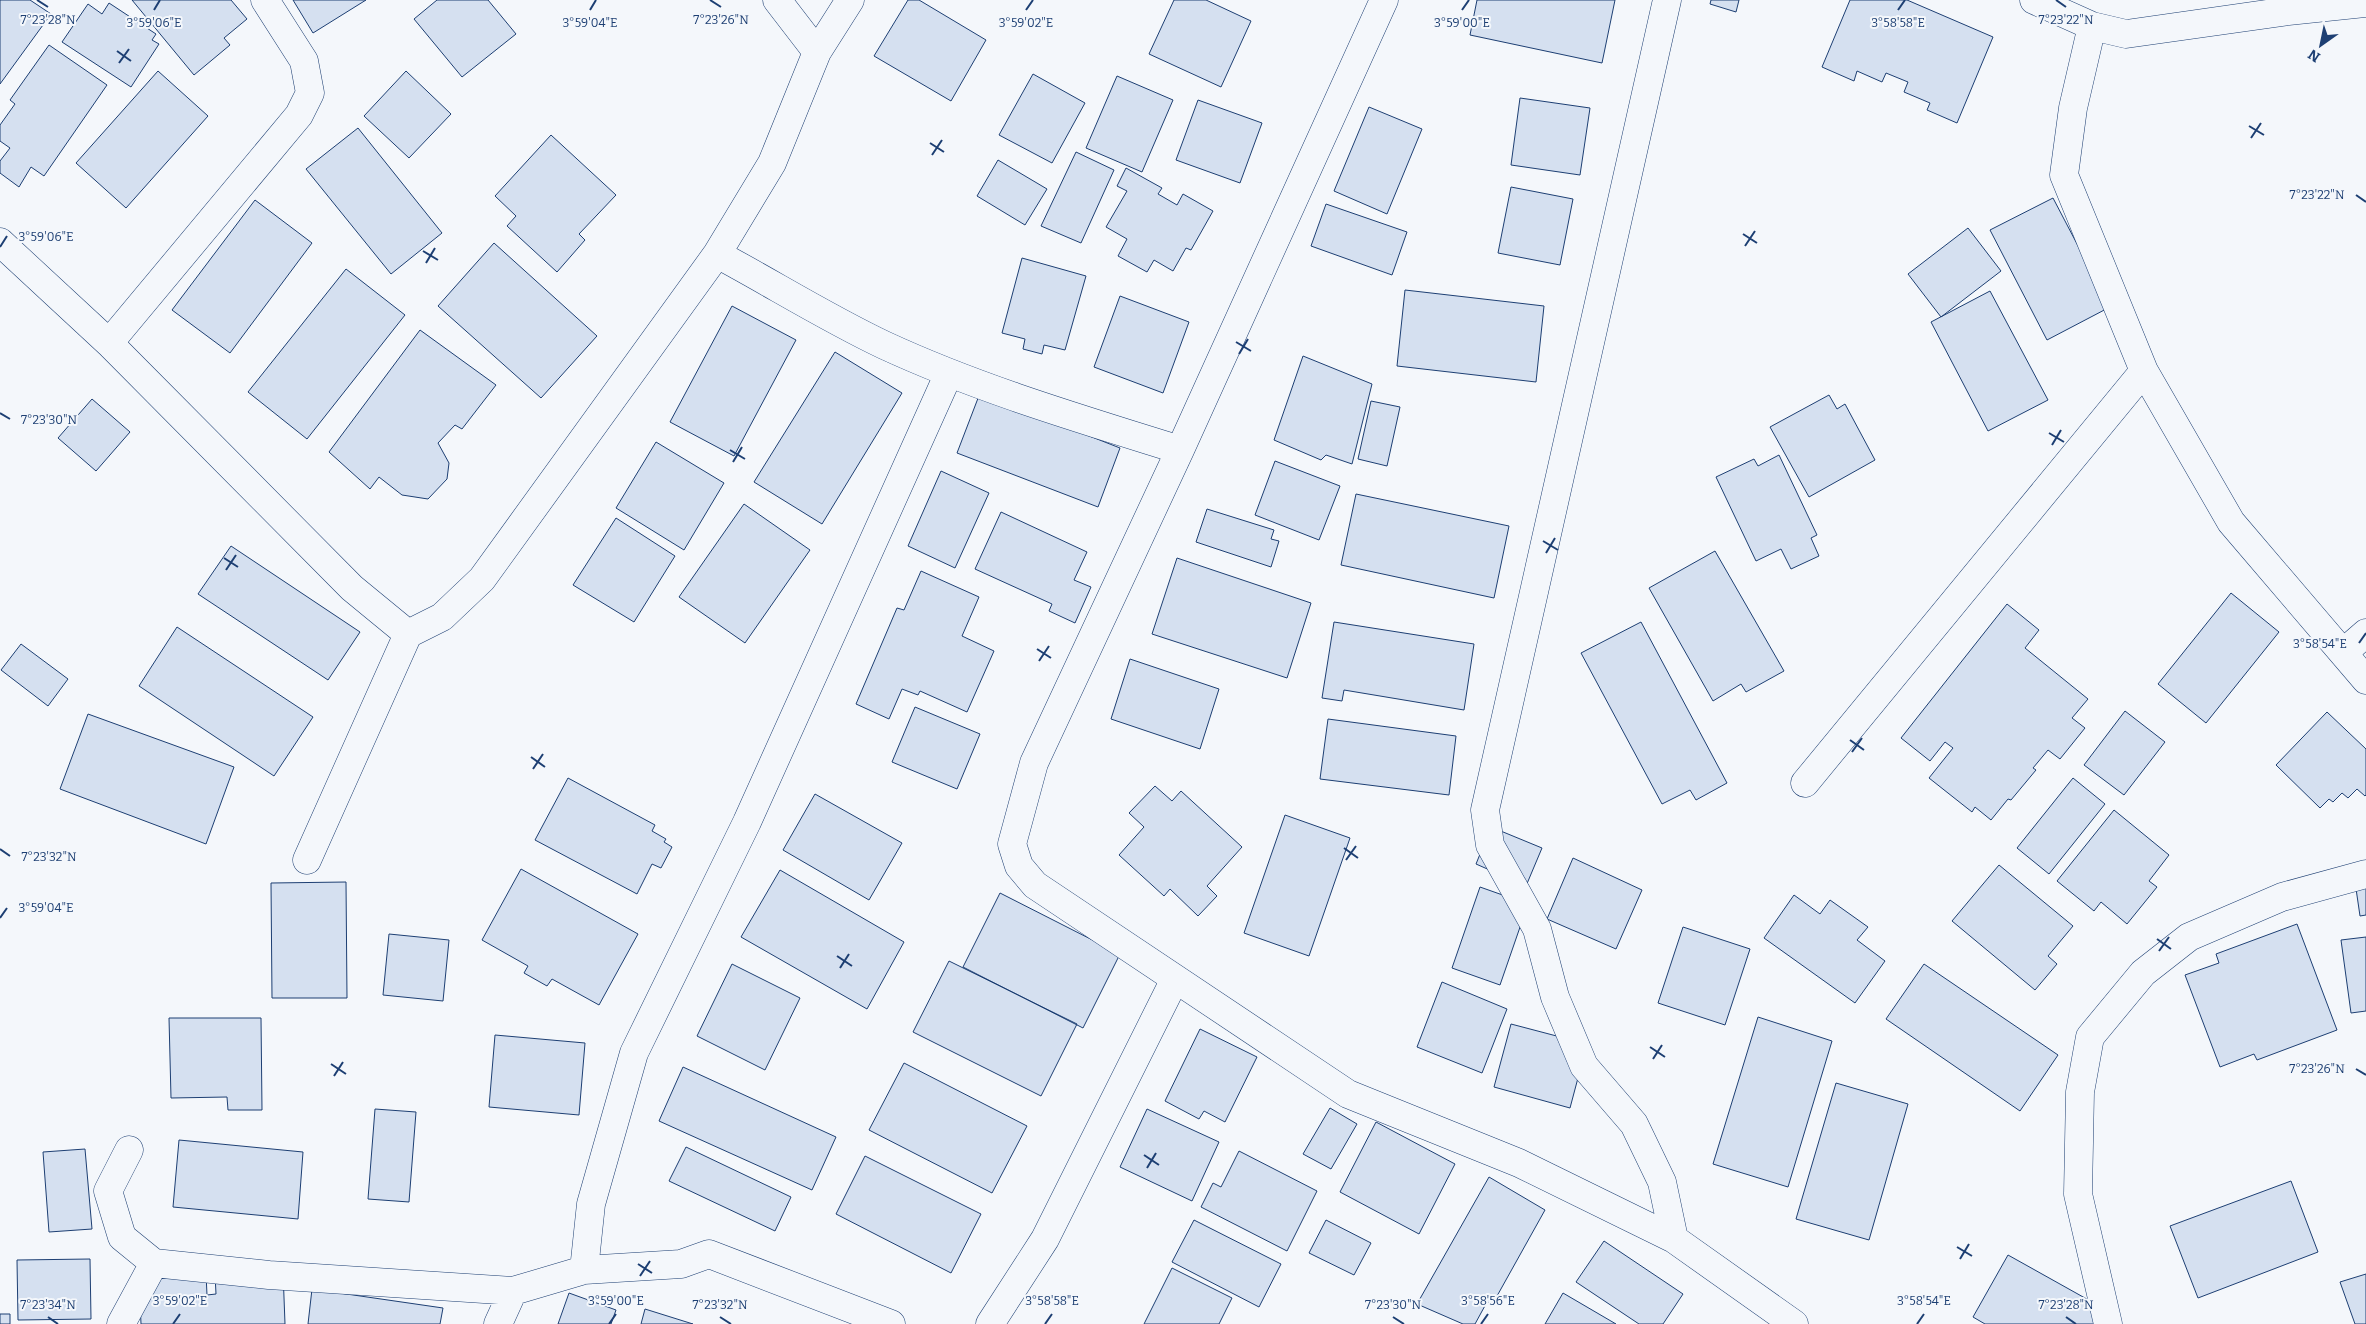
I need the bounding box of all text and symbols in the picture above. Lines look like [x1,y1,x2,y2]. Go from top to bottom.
text: 7°23'28"N [20,13,76,27]
text: 7°23'26"N [693,13,749,27]
text: 7°23'22"N [2039,13,2094,27]
text: 3°59'06"E [126,16,182,30]
text: 3°59'04"E [562,16,618,30]
text: 3°59'02"E [999,16,1053,30]
text: 3°59'00"E [1434,16,1490,30]
text: 3°58'58"E [1871,16,1925,30]
north arrow [2296,20,2346,70]
text: N [2305,45,2323,66]
text: 7°23'22"N [2290,188,2345,202]
text: 3°59'06"E [18,230,74,244]
text: 7°23'30"N [21,413,78,427]
text: 3°58'54"E [2293,637,2347,651]
text: 7°23'32"N [21,850,77,864]
text: 3°59'04"E [18,901,74,915]
text: 7°23'26"N [2289,1062,2345,1076]
text: 3°59'02"E [153,1294,207,1308]
text: 3°59'00"E [588,1294,644,1308]
text: 3°58'58"E [1025,1294,1079,1308]
text: 3°58'56"E [1461,1294,1515,1308]
text: 3°58'54"E [1897,1294,1951,1308]
text: 7°23'34"N [20,1298,76,1312]
text: 7°23'32"N [692,1298,748,1312]
text: 7°23'30"N [1365,1298,1422,1312]
text: 7°23'28"N [2038,1298,2094,1312]

